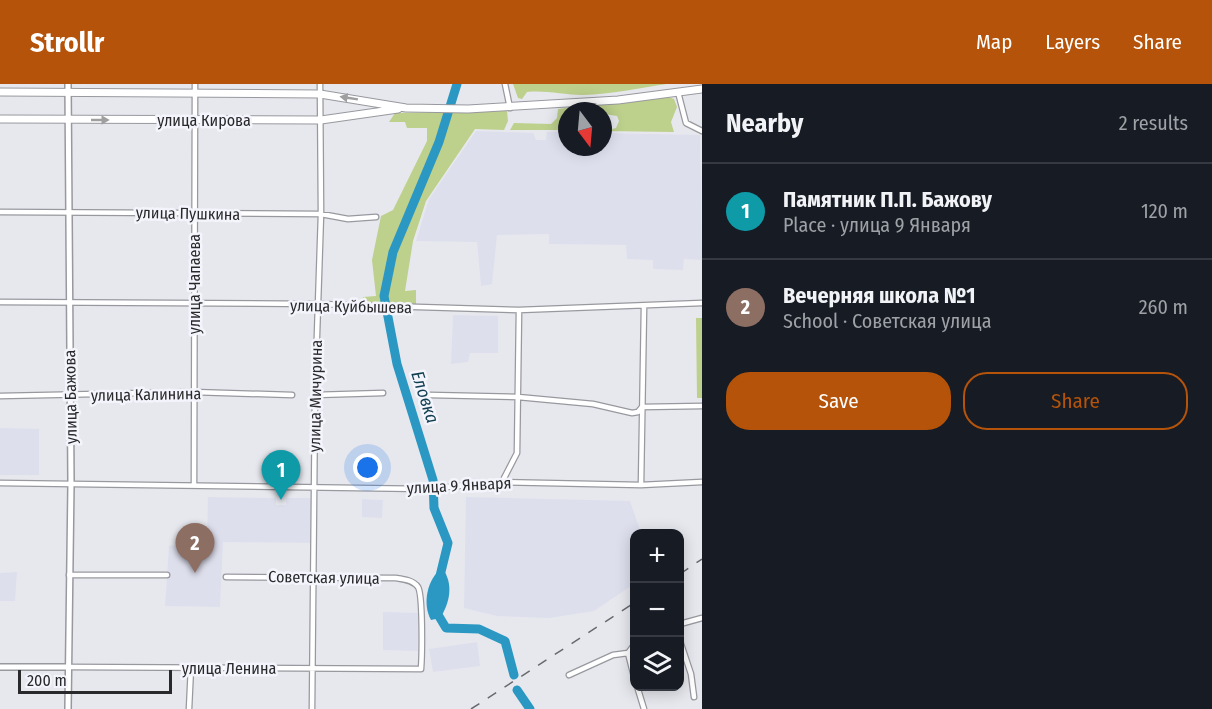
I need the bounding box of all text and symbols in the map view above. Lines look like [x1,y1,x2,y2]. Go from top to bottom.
text: Strollr [30,26,104,59]
text: Map [976,29,1012,55]
text: Layers [1045,29,1100,55]
text: Share [1133,29,1182,55]
one-way arrow [339,94,358,103]
north arrow [558,102,612,156]
text: Nearby [726,108,803,139]
street label: улица Кирова [157,111,251,130]
text: 2 results [1119,111,1188,135]
one-way arrow [91,115,110,125]
text: Памятник П.П. Бажову [783,186,992,213]
text: 1 [741,199,750,223]
text: 120 m [1141,199,1188,223]
street label: улица Пушкина [136,203,241,224]
text: Place · улица 9 Января [783,213,971,237]
street label: улица Чапаева [185,234,204,334]
text: Вечерняя школа №1 [783,282,976,309]
text: 2 [741,295,750,319]
text: 260 m [1139,295,1188,319]
street label: улица Куйбышева [290,296,412,317]
text: School · Советская улица [783,309,991,333]
street label: улица Мичурина [305,340,326,452]
street label: улица Бажова [60,350,81,444]
water label: Еловка [406,368,444,426]
button: Save [726,372,951,430]
button: Share [963,372,1188,430]
street label: улица Калинина [91,384,202,405]
pin: 1 [262,450,300,500]
your location [353,453,382,482]
street label: улица 9 Января [406,473,512,498]
pin: 2 [176,524,214,573]
map controls [630,529,684,691]
button: + [630,529,684,583]
street label: Советская улица [268,567,380,588]
button: − [630,583,684,637]
button: layers [630,637,684,691]
street label: улица Ленина [182,659,276,678]
scale bar [18,667,172,694]
text: 200 m [27,671,67,690]

